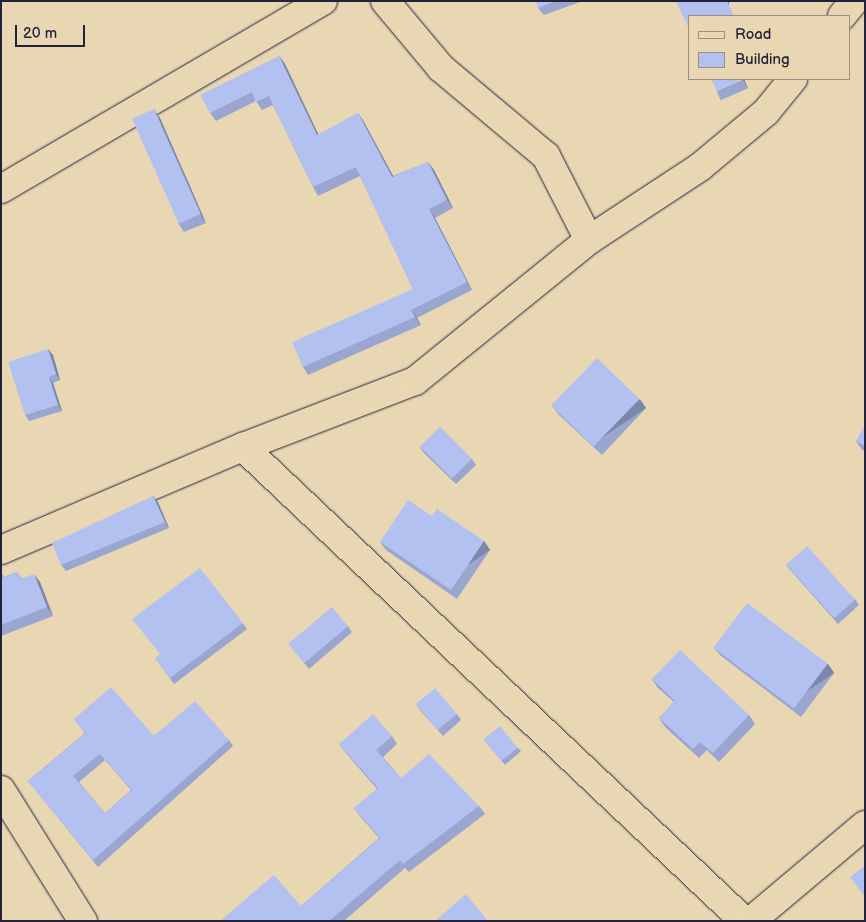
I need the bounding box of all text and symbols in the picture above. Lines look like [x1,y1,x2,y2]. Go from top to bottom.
scale bar [18,15,88,47]
legend [688,15,851,80]
text: 20 m [23,24,57,43]
text: Road [735,25,771,44]
text: Building [735,50,790,69]

